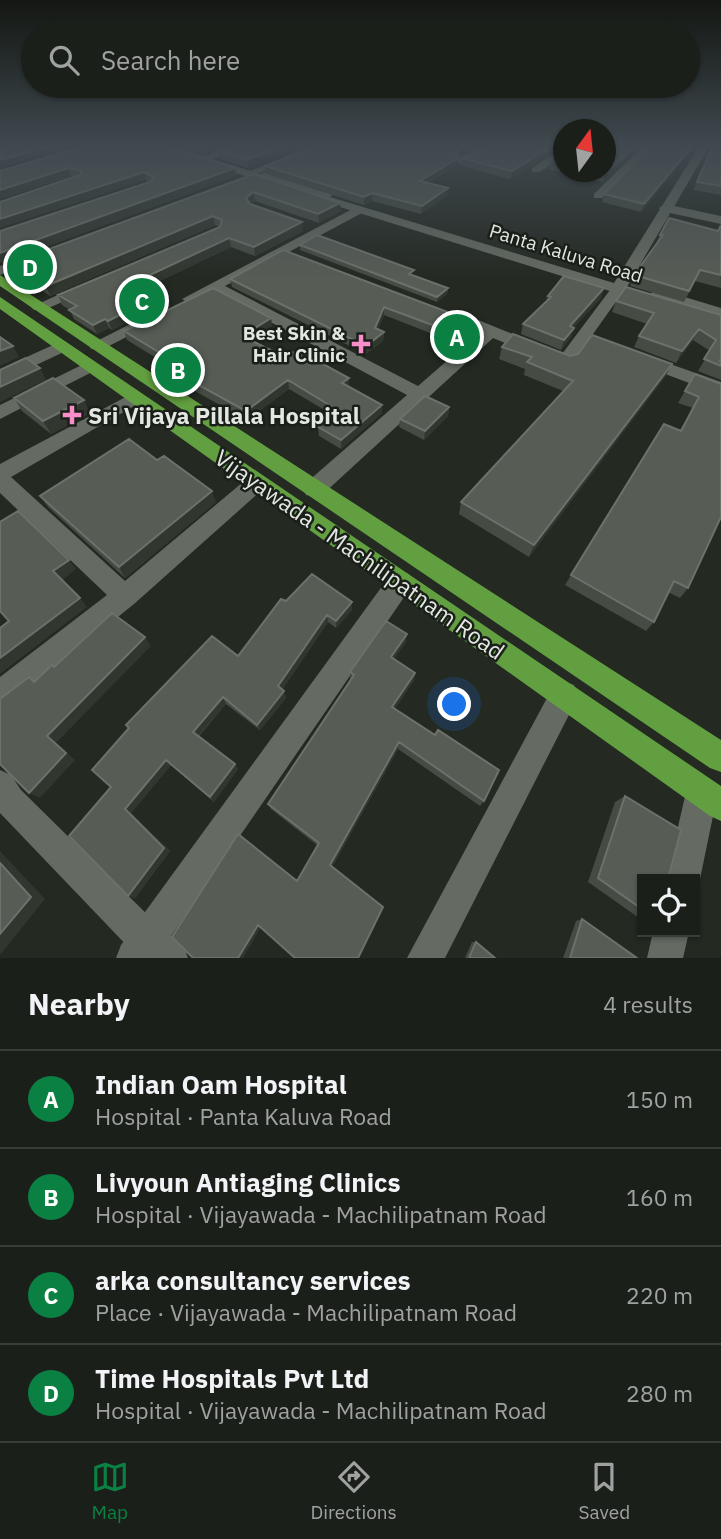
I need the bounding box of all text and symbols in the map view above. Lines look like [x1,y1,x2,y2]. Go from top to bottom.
search box [21,21,700,98]
icon: search [45,41,83,79]
text: Search here [101,43,240,77]
north arrow [553,119,616,182]
street label: Panta Kaluva Road [487,218,645,288]
pin: D [7,241,53,293]
pin: C [119,275,165,327]
pin: A [434,311,480,363]
place label: Best Skin & Hair Clinic [243,321,345,367]
marker: Best Skin & Hair Clinic [351,334,371,354]
pin: B [155,344,201,396]
place label: Sri Vijaya Pillala Hospital [88,400,360,430]
marker: Sri Vijaya Pillala Hospital [62,405,82,425]
street label: Vijayawada - Machilipatnam Road [209,442,511,666]
your location [437,687,471,721]
map controls [637,874,700,937]
button: locate [637,874,700,937]
text: Nearby [28,984,130,1023]
text: 4 results [603,989,693,1019]
text: Indian Oam Hospital [95,1067,347,1101]
text: A [43,1084,59,1114]
text: 150 m [626,1084,693,1114]
text: Hospital · Panta Kaluva Road [95,1101,392,1131]
text: Livyoun Antiaging Clinics [95,1165,401,1199]
text: B [43,1182,59,1212]
text: 160 m [626,1182,693,1212]
text: Hospital · Vijayawada - Machilipatnam Road [95,1199,547,1229]
text: arka consultancy services [95,1263,411,1297]
text: C [44,1280,58,1310]
text: 220 m [626,1280,693,1310]
text: Place · Vijayawada - Machilipatnam Road [95,1297,517,1327]
text: Time Hospitals Pvt Ltd [95,1361,369,1395]
text: D [43,1378,59,1408]
text: 280 m [626,1378,693,1408]
text: Hospital · Vijayawada - Machilipatnam Road [95,1395,547,1425]
tab: Map [91,1458,129,1524]
tab: Directions [310,1458,397,1524]
tab: Saved [579,1458,630,1524]

